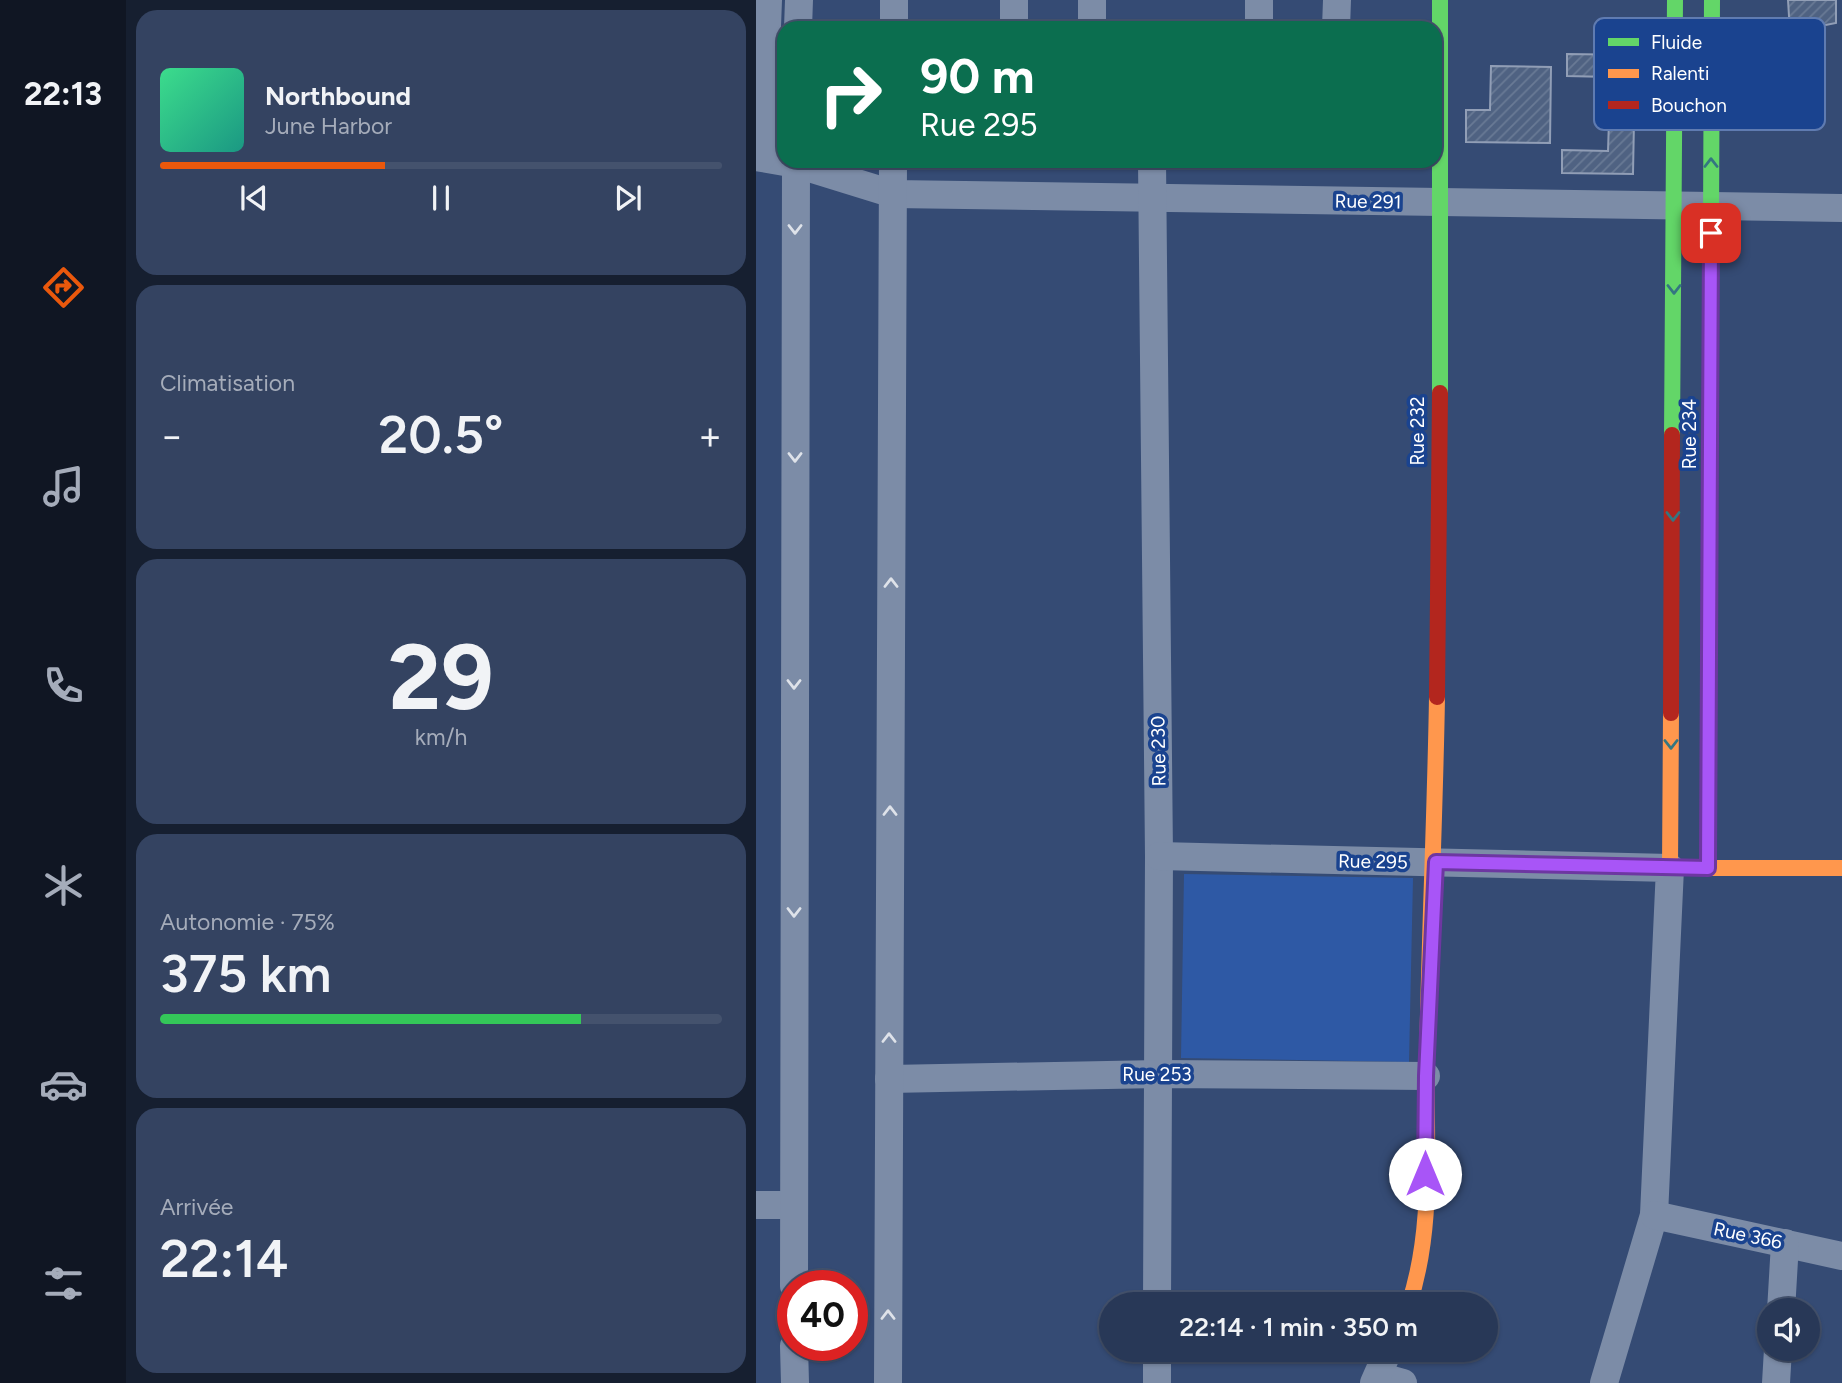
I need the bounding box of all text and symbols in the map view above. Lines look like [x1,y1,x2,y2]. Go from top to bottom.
legend [1594,18,1825,130]
text: Fluide [1651,31,1702,54]
text: 90 m [920,46,1035,105]
icon: right [805,49,896,140]
text: Ralenti [1651,62,1709,85]
text: 22:13 [24,75,102,113]
text: Northbound [265,80,411,112]
text: Bouchon [1651,94,1727,117]
text: Rue 295 [920,106,1038,144]
text: June Harbor [265,112,392,140]
one-way arrow [1703,157,1719,168]
icon: previous [235,179,273,217]
icon: pause [422,179,460,217]
icon: next [609,179,647,217]
street label: Rue 291 [1334,189,1402,214]
pin [1681,203,1741,263]
icon: arrive [1692,214,1730,252]
one-way arrow [787,224,803,235]
icon: directions [39,263,88,312]
one-way arrow [1666,284,1682,294]
text: Climatisation [160,369,295,397]
street label: Rue 232 [1406,396,1429,466]
street label: Rue 234 [1678,399,1701,469]
text: 20.5° [379,404,503,466]
text: − [160,413,184,459]
text: + [698,413,722,459]
one-way arrow [787,452,803,462]
icon: music [39,462,88,511]
one-way arrow [1665,511,1681,522]
one-way arrow [883,578,899,588]
text: 29 [388,623,494,732]
icon: phone [39,661,88,710]
one-way arrow [786,679,802,690]
street label: Rue 230 [1146,715,1171,787]
text: km/h [415,723,467,751]
one-way arrow [1663,739,1679,749]
one-way arrow [882,805,898,816]
street label: Rue 295 [1338,849,1408,874]
icon: climate [39,861,88,910]
one-way arrow [786,907,802,917]
text: Autonomie · 75% [160,908,335,936]
text: 375 km [160,943,332,1005]
one-way arrow [881,1033,897,1043]
icon: car [39,1060,88,1109]
street label: Rue 253 [1122,1063,1192,1086]
position arrow [1388,1137,1462,1211]
text: Arrivée [160,1193,233,1221]
street label: Rue 366 [1712,1217,1784,1254]
text: 22:14 [160,1228,289,1290]
icon: filters [39,1259,88,1308]
speed limit sign: 40 [777,1270,868,1361]
map controls [1757,1298,1820,1361]
button: sound [1757,1298,1820,1361]
one-way arrow [880,1309,896,1320]
text: 22:14 · 1 min · 350 m [1179,1311,1418,1343]

